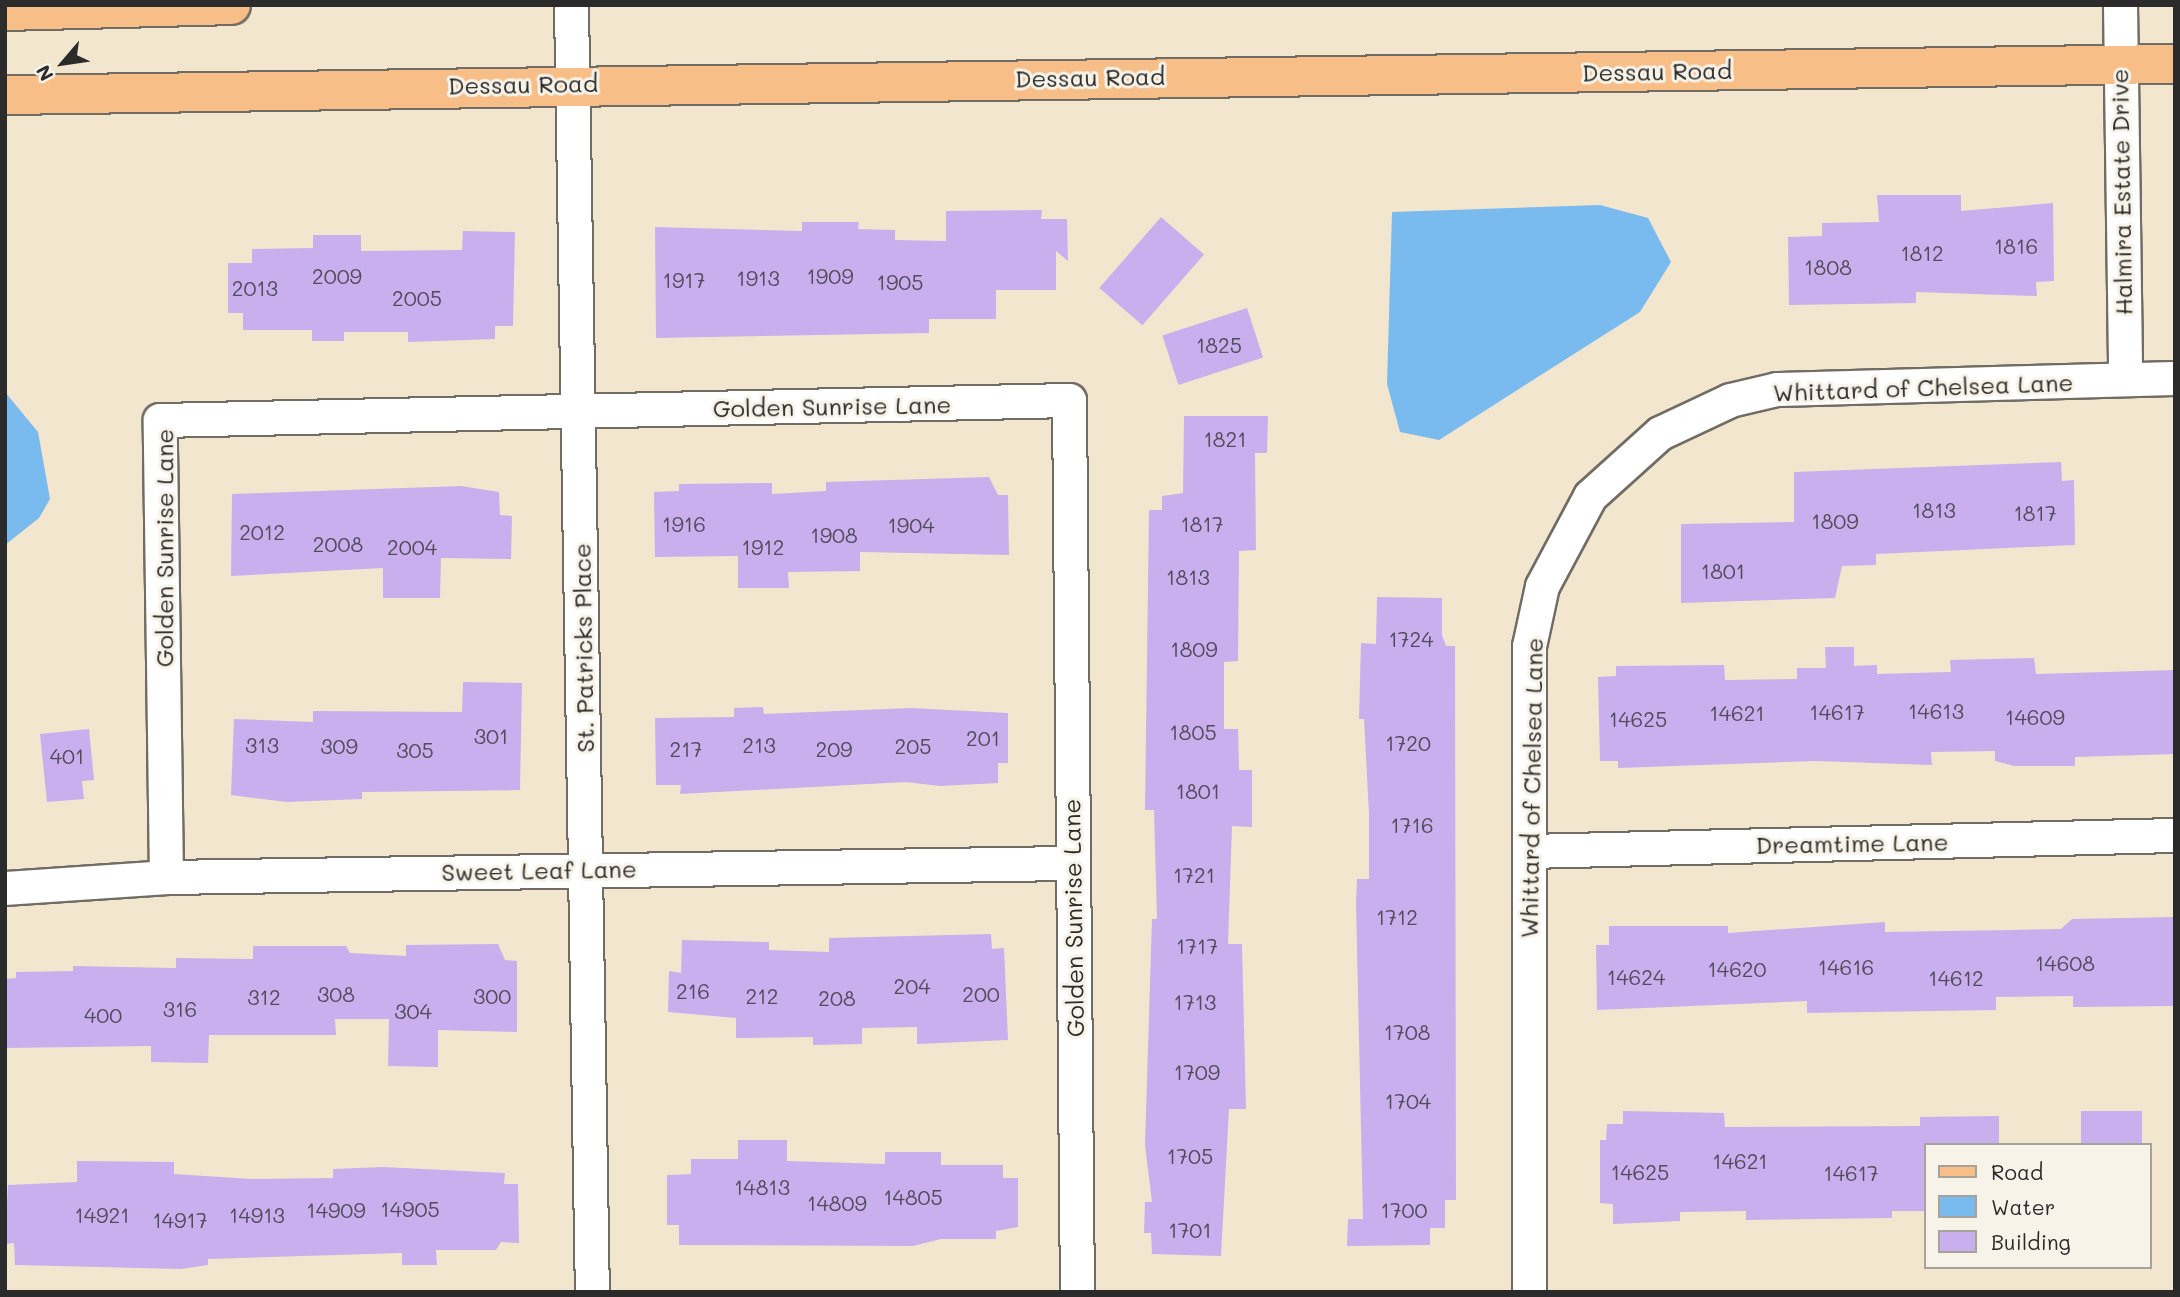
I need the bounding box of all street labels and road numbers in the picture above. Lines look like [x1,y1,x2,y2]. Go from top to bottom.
street label: Dessau Road [1582,55,1732,87]
street label: Dessau Road [1015,61,1165,93]
street label: Dessau Road [448,68,598,100]
street label: Halmira Estate Drive [2104,68,2138,316]
street label: Whittard of Chelsea Lane [1772,367,2074,407]
street label: Golden Sunrise Lane [713,390,951,422]
street label: Golden Sunrise Lane [150,429,178,667]
street label: St. Patricks Place [567,543,599,753]
street label: Whittard of Chelsea Lane [1514,637,1548,939]
street label: Golden Sunrise Lane [1057,799,1089,1037]
street label: Dreamtime Lane [1755,827,1949,859]
street label: Sweet Leaf Lane [441,854,637,886]

